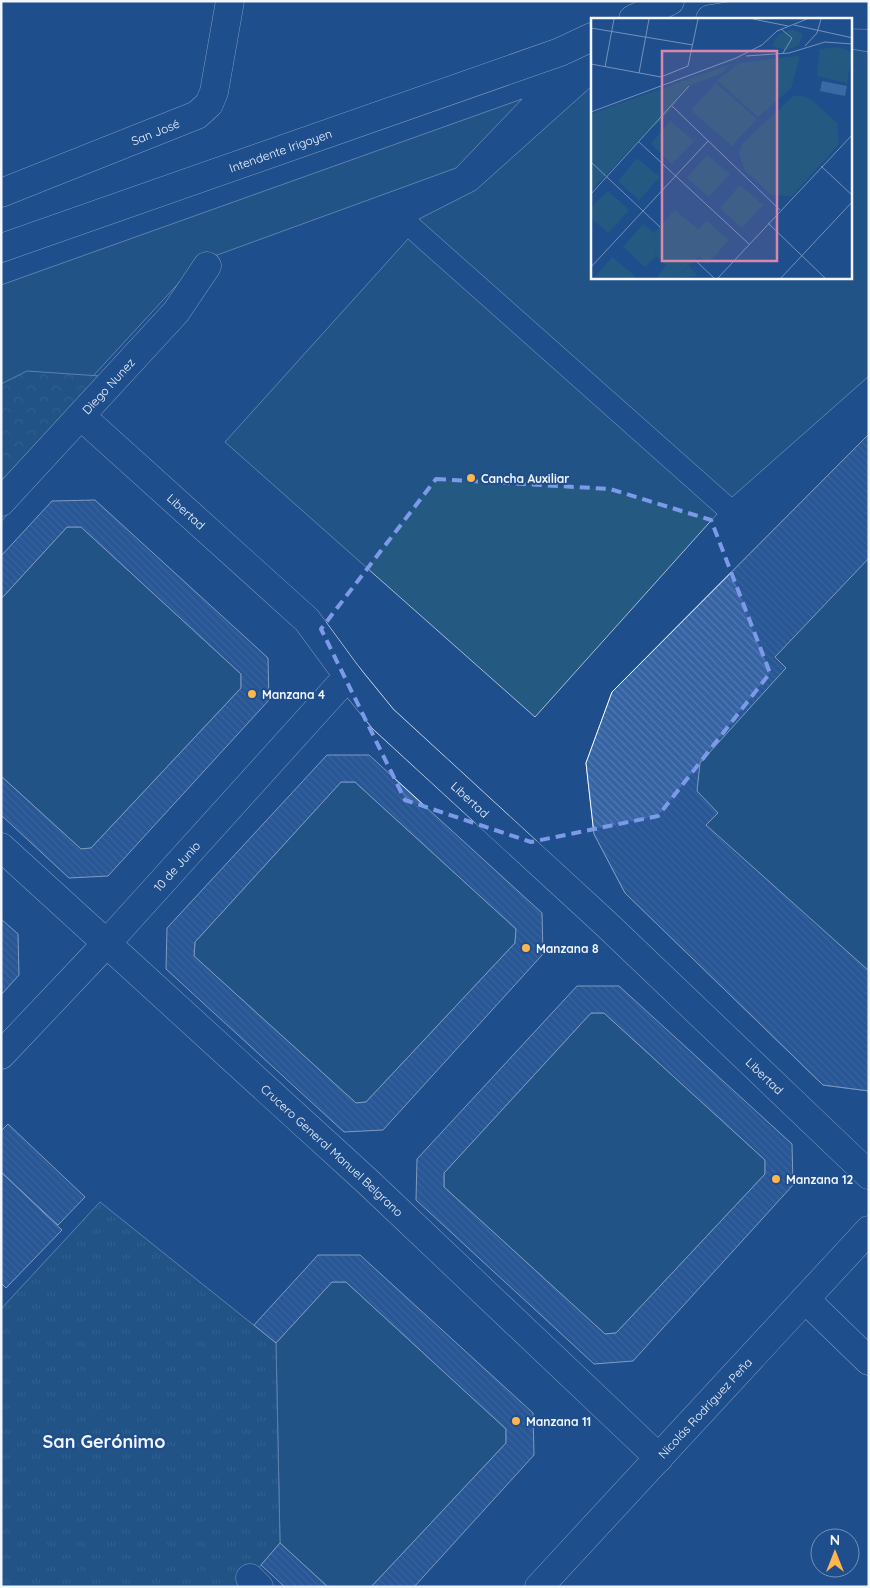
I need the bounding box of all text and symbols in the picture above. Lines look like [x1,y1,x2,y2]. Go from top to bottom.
inset map [591,18,852,279]
street label: San José [129,115,182,148]
street label: Intendente Irigoyen [227,125,334,175]
street label: Diego Nunez [79,354,138,417]
place label: Cancha Auxiliar [481,471,569,486]
marker: Cancha Auxiliar [465,472,477,484]
street label: Libertad [164,490,209,532]
place label: Manzana 4 [262,687,325,702]
marker: Manzana 4 [246,688,258,700]
street label: Libertad [448,778,493,820]
street label: 10 de Junio [150,838,203,894]
place label: Manzana 8 [536,941,599,956]
marker: Manzana 8 [520,942,532,954]
street label: Libertad [743,1054,787,1097]
street label: Crucero General Manuel Belgrano [258,1081,407,1219]
place label: Manzana 12 [786,1172,854,1187]
marker: Manzana 12 [770,1173,782,1185]
street label: Nicolás Rodríguez Peña [654,1354,755,1461]
place label: Manzana 11 [526,1414,591,1429]
marker: Manzana 11 [510,1415,522,1427]
district label: San Gerónimo [43,1430,165,1453]
north arrow [810,1528,860,1578]
text: N [830,1531,840,1549]

